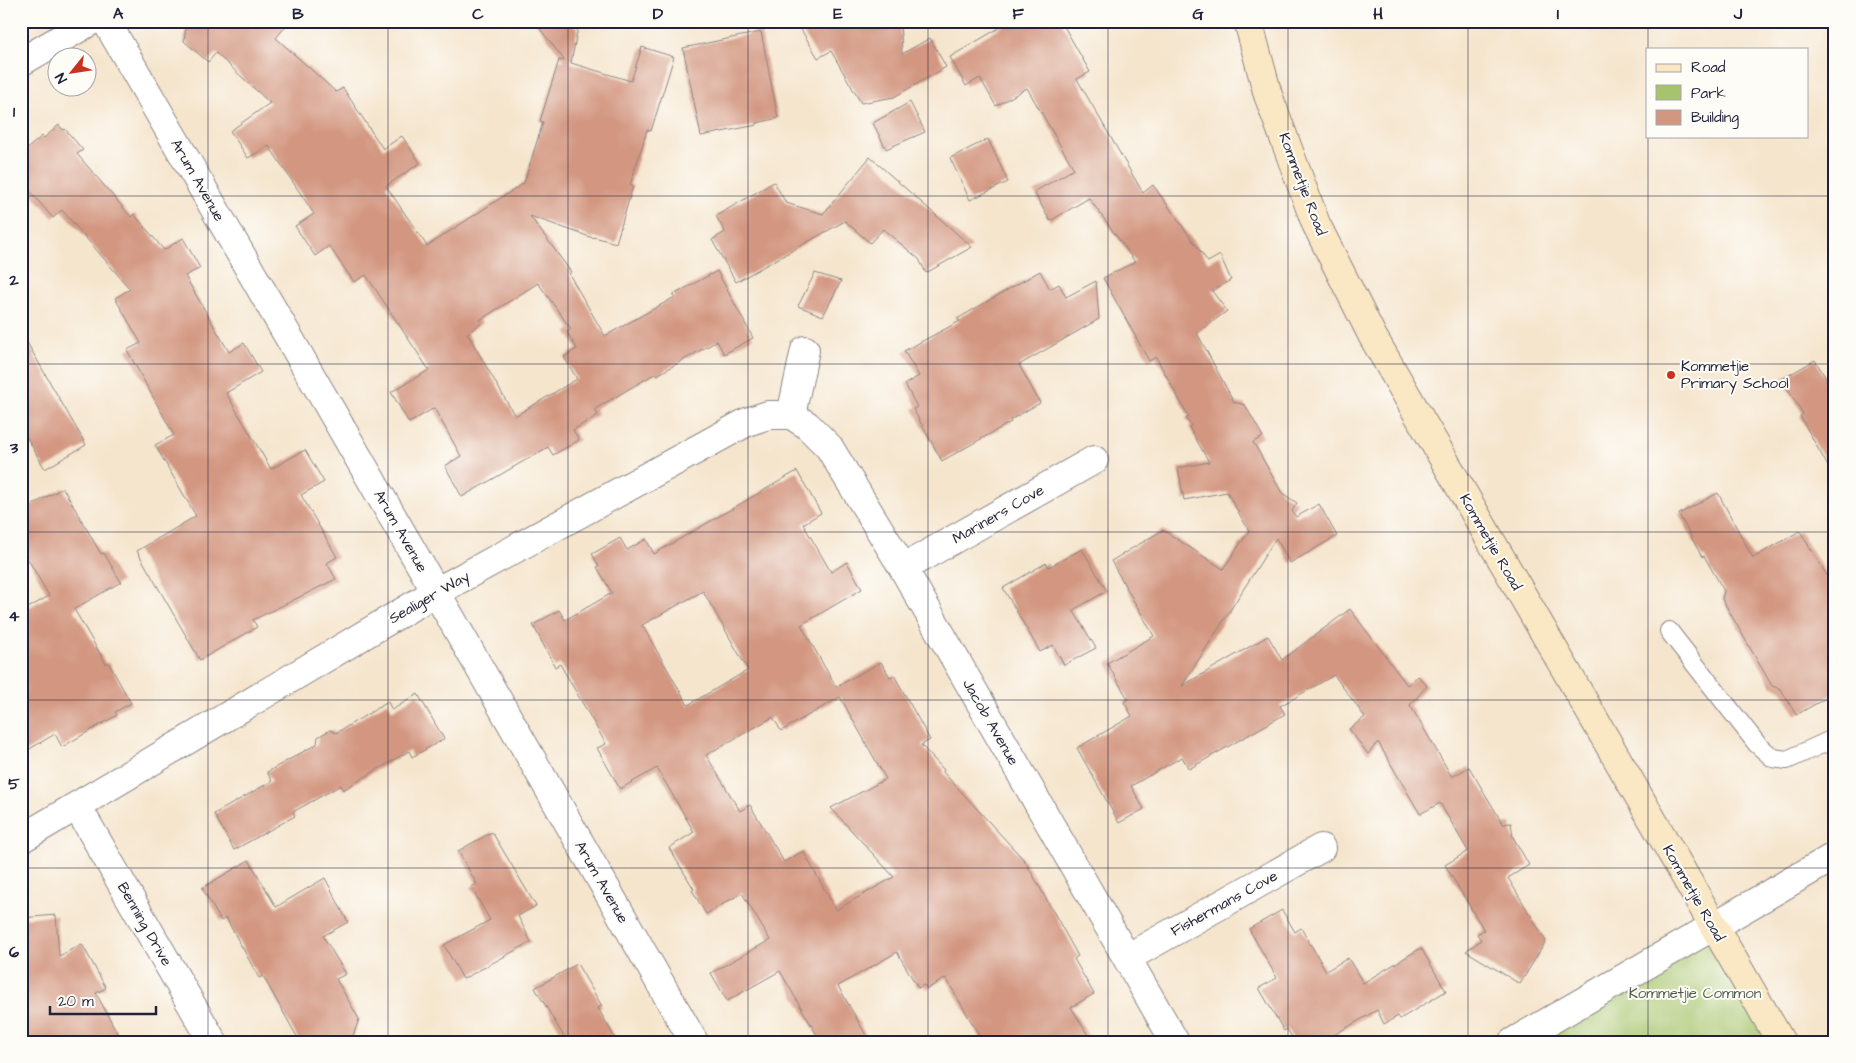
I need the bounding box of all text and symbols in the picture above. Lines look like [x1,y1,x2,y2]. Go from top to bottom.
text: A [113,3,124,25]
text: B [292,3,304,25]
text: C [472,3,484,25]
text: D [653,3,664,25]
text: E [833,3,843,25]
text: F [1012,3,1024,25]
text: G [1192,3,1204,25]
text: H [1373,3,1383,25]
text: I [1557,3,1559,25]
text: J [1733,3,1743,25]
north arrow [48,48,98,98]
legend [1646,48,1808,138]
text: Road [1691,57,1726,78]
text: N [51,69,72,87]
text: Park [1691,83,1726,104]
text: 1 [13,101,16,123]
text: Building [1691,107,1739,129]
street label: Kommetjie Road [1273,130,1332,239]
street label: Arum Avenue [165,135,230,225]
text: 2 [8,269,19,291]
place label: Kommetjie Primary School [1681,356,1789,395]
marker: Kommetjie Primary School [1665,369,1677,381]
text: 3 [9,437,19,459]
street label: Mariners Cove [948,480,1048,549]
street label: Arum Avenue [368,486,433,576]
street label: Kommetjie Road [1454,490,1527,595]
street label: Sealiger Way [385,566,474,630]
text: 4 [9,605,20,627]
street label: Jacob Avenue [957,675,1024,769]
text: 5 [8,773,20,795]
street label: Arum Avenue [569,837,634,927]
street label: Kommetjie Road [1657,841,1730,946]
street label: Fishermans Cove [1167,865,1282,942]
street label: Benning Drive [111,879,177,970]
text: 6 [9,941,19,963]
scale bar [50,983,156,1015]
park label: Kommetjie Common [1629,983,1762,1004]
text: 20 m [58,991,94,1012]

